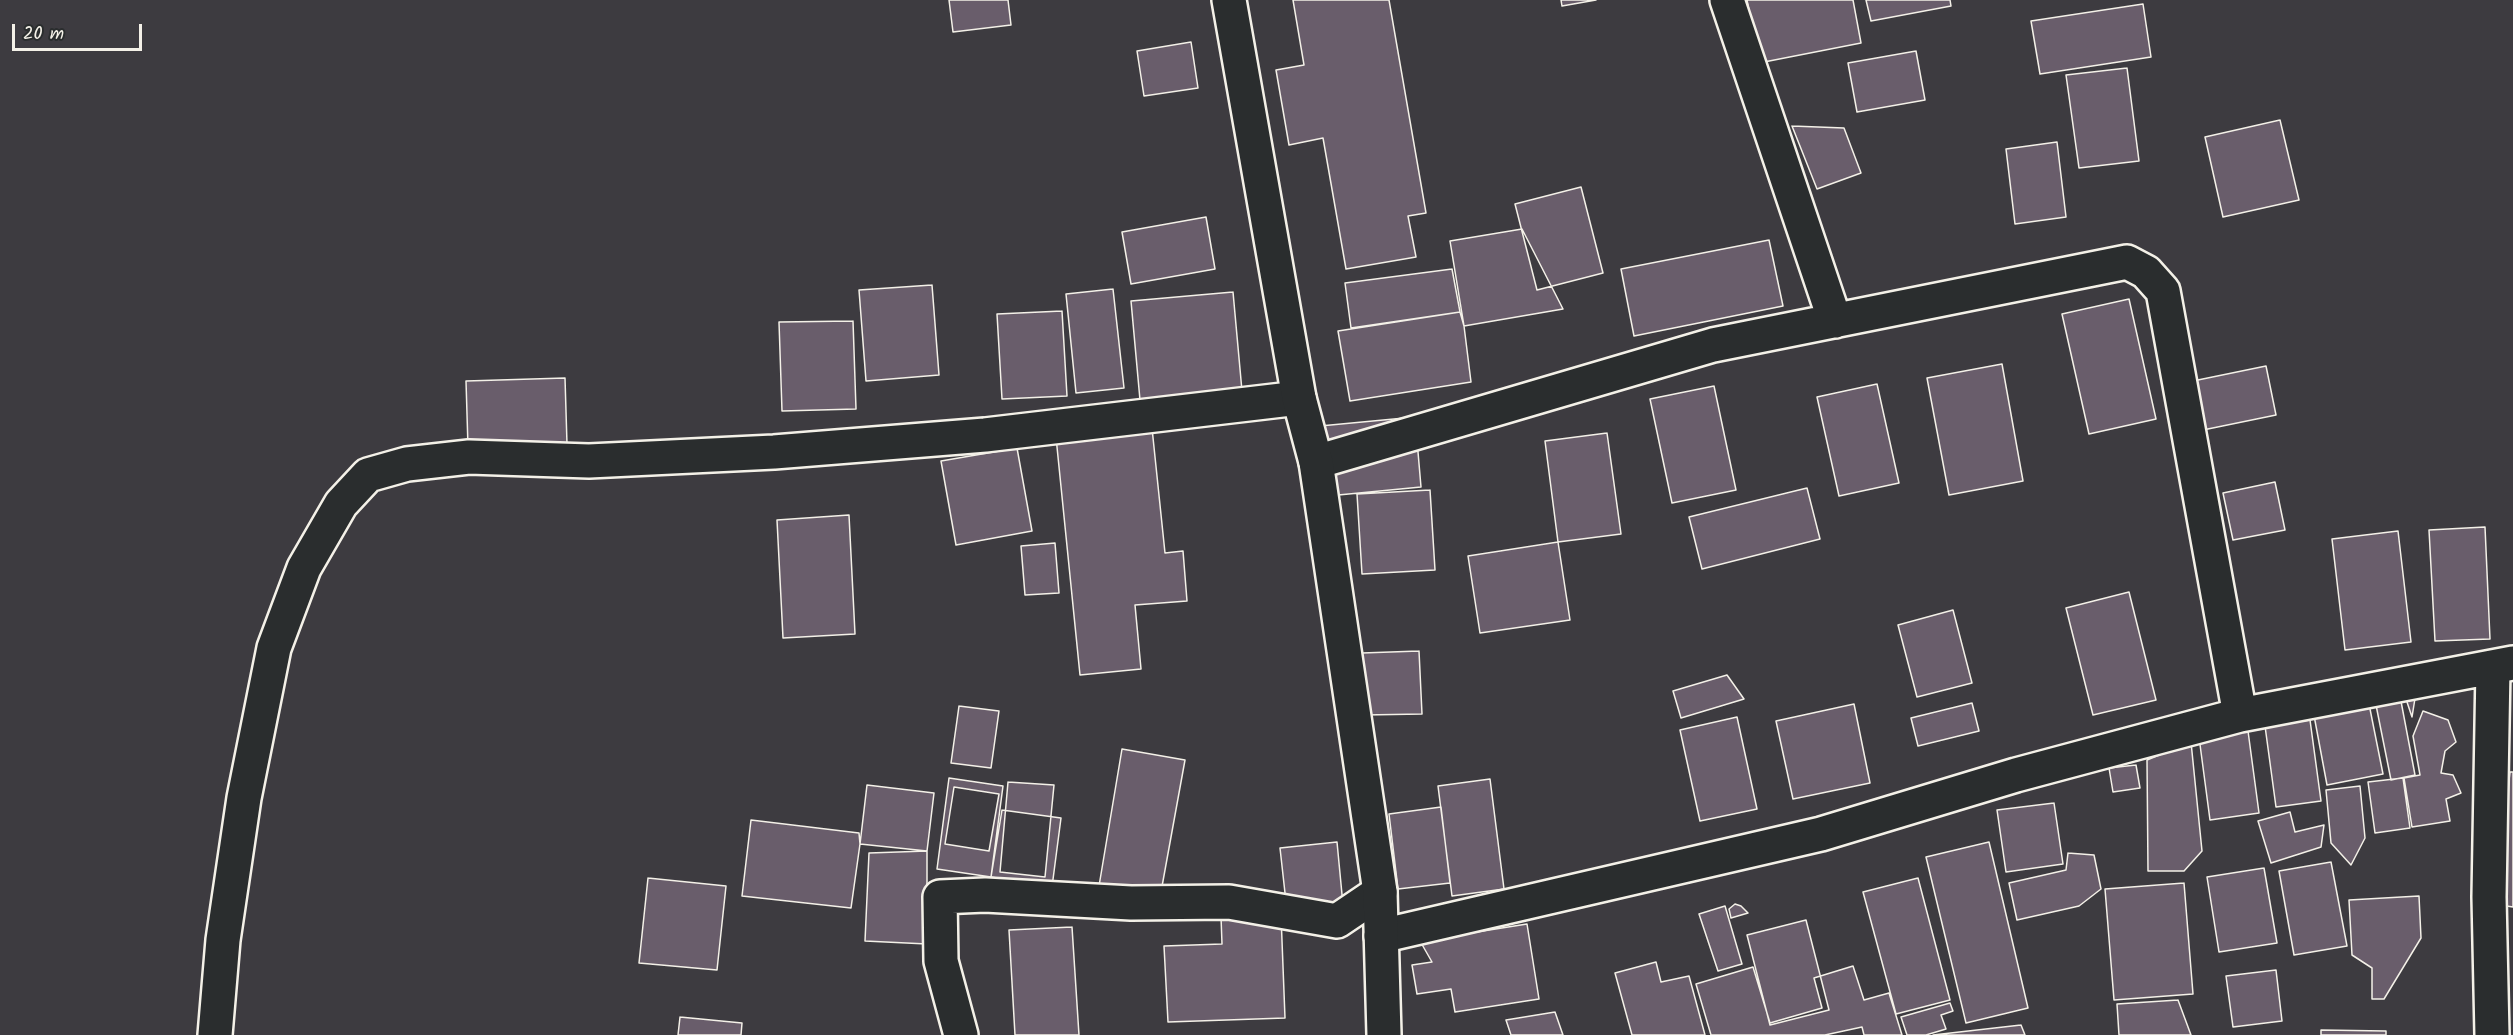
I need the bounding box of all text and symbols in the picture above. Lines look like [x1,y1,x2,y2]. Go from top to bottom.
scale bar [15,12,146,50]
text: 20 m [23,20,64,49]

